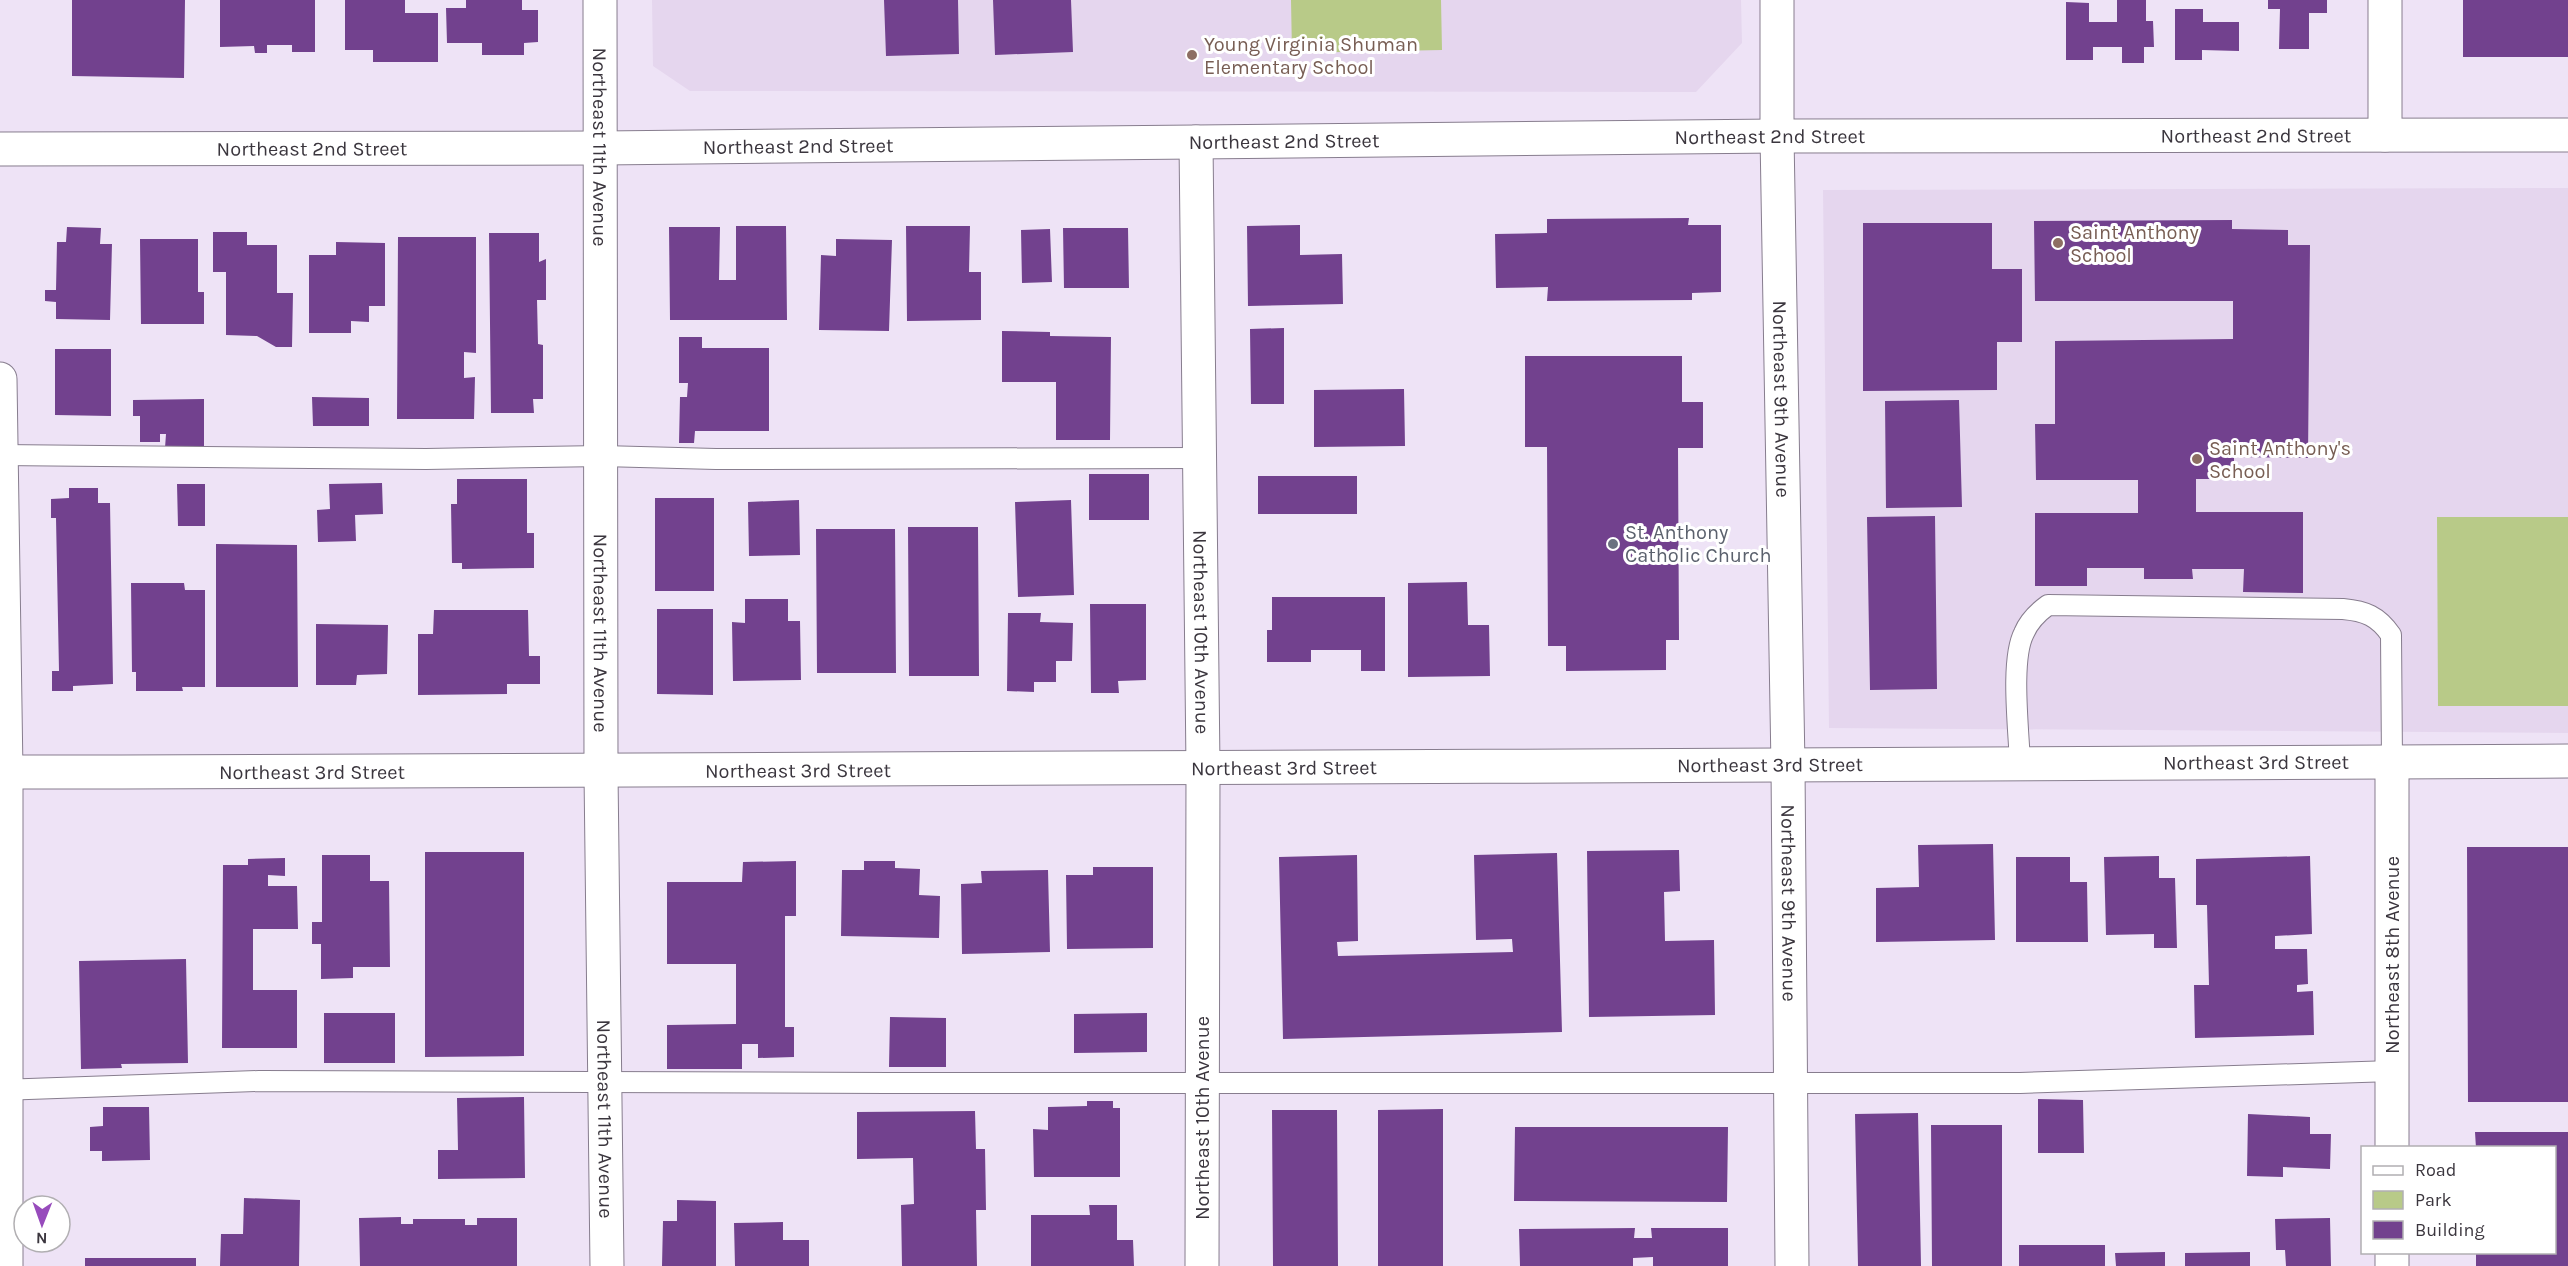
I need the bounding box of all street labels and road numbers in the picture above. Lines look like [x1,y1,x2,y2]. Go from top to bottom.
street label: Northeast 11th Avenue [589,47,612,247]
street label: Northeast 2nd Street [1674,124,1866,149]
street label: Northeast 2nd Street [2161,124,2352,147]
street label: Northeast 2nd Street [1188,129,1380,154]
street label: Northeast 2nd Street [702,134,894,158]
street label: Northeast 2nd Street [217,137,408,160]
street label: Northeast 9th Avenue [1768,300,1795,498]
street label: Northeast 10th Avenue [1189,530,1214,734]
street label: Northeast 11th Avenue [589,533,612,733]
street label: Northeast 3rd Street [2163,750,2350,774]
street label: Northeast 3rd Street [1677,753,1864,777]
street label: Northeast 3rd Street [1191,756,1378,780]
street label: Northeast 3rd Street [705,758,892,782]
street label: Northeast 3rd Street [219,760,406,784]
street label: Northeast 9th Avenue [1777,804,1801,1002]
street label: Northeast 8th Avenue [2381,856,2404,1054]
street label: Northeast 10th Avenue [1191,1016,1214,1220]
street label: Northeast 11th Avenue [593,1019,618,1219]

